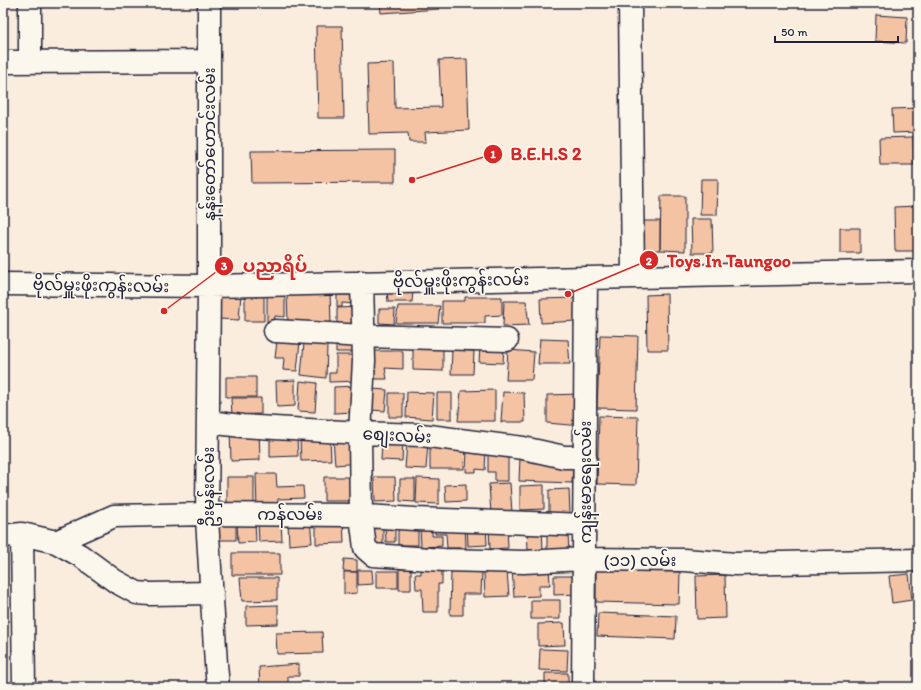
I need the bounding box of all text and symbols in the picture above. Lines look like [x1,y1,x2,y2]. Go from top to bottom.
scale bar [775,18,898,44]
text: 50 m [781,25,807,39]
street label: နန်းတော်ဟောင်းလမ်း [198,67,223,221]
callout: B.E.H.S 2 [483,139,590,169]
text: B.E.H.S 2 [511,143,582,165]
text: 1 [490,147,496,161]
callout: Toys In Taungoo [639,245,799,275]
text: Toys In Taungoo [666,250,791,272]
callout: ပညာရိပ် [214,251,315,281]
text: ပညာရိပ် [243,254,307,280]
text: 2 [646,254,653,268]
text: 3 [221,259,228,273]
street label: ဗိုလ်မှူးဖိုးကွန်းလမ်း [393,268,530,296]
street label: ဗိုလ်မှူးဖိုးကွန်းလမ်း [32,273,169,301]
street label: ကျန်းမာရေးလမ်း [574,421,599,543]
street label: စျေးလမ်း [362,422,432,451]
street label: ဦးမှန်းလမ်း [197,447,223,527]
street label: ကန်လမ်း [257,503,323,528]
street label: (၁၁) လမ်း [604,549,676,570]

